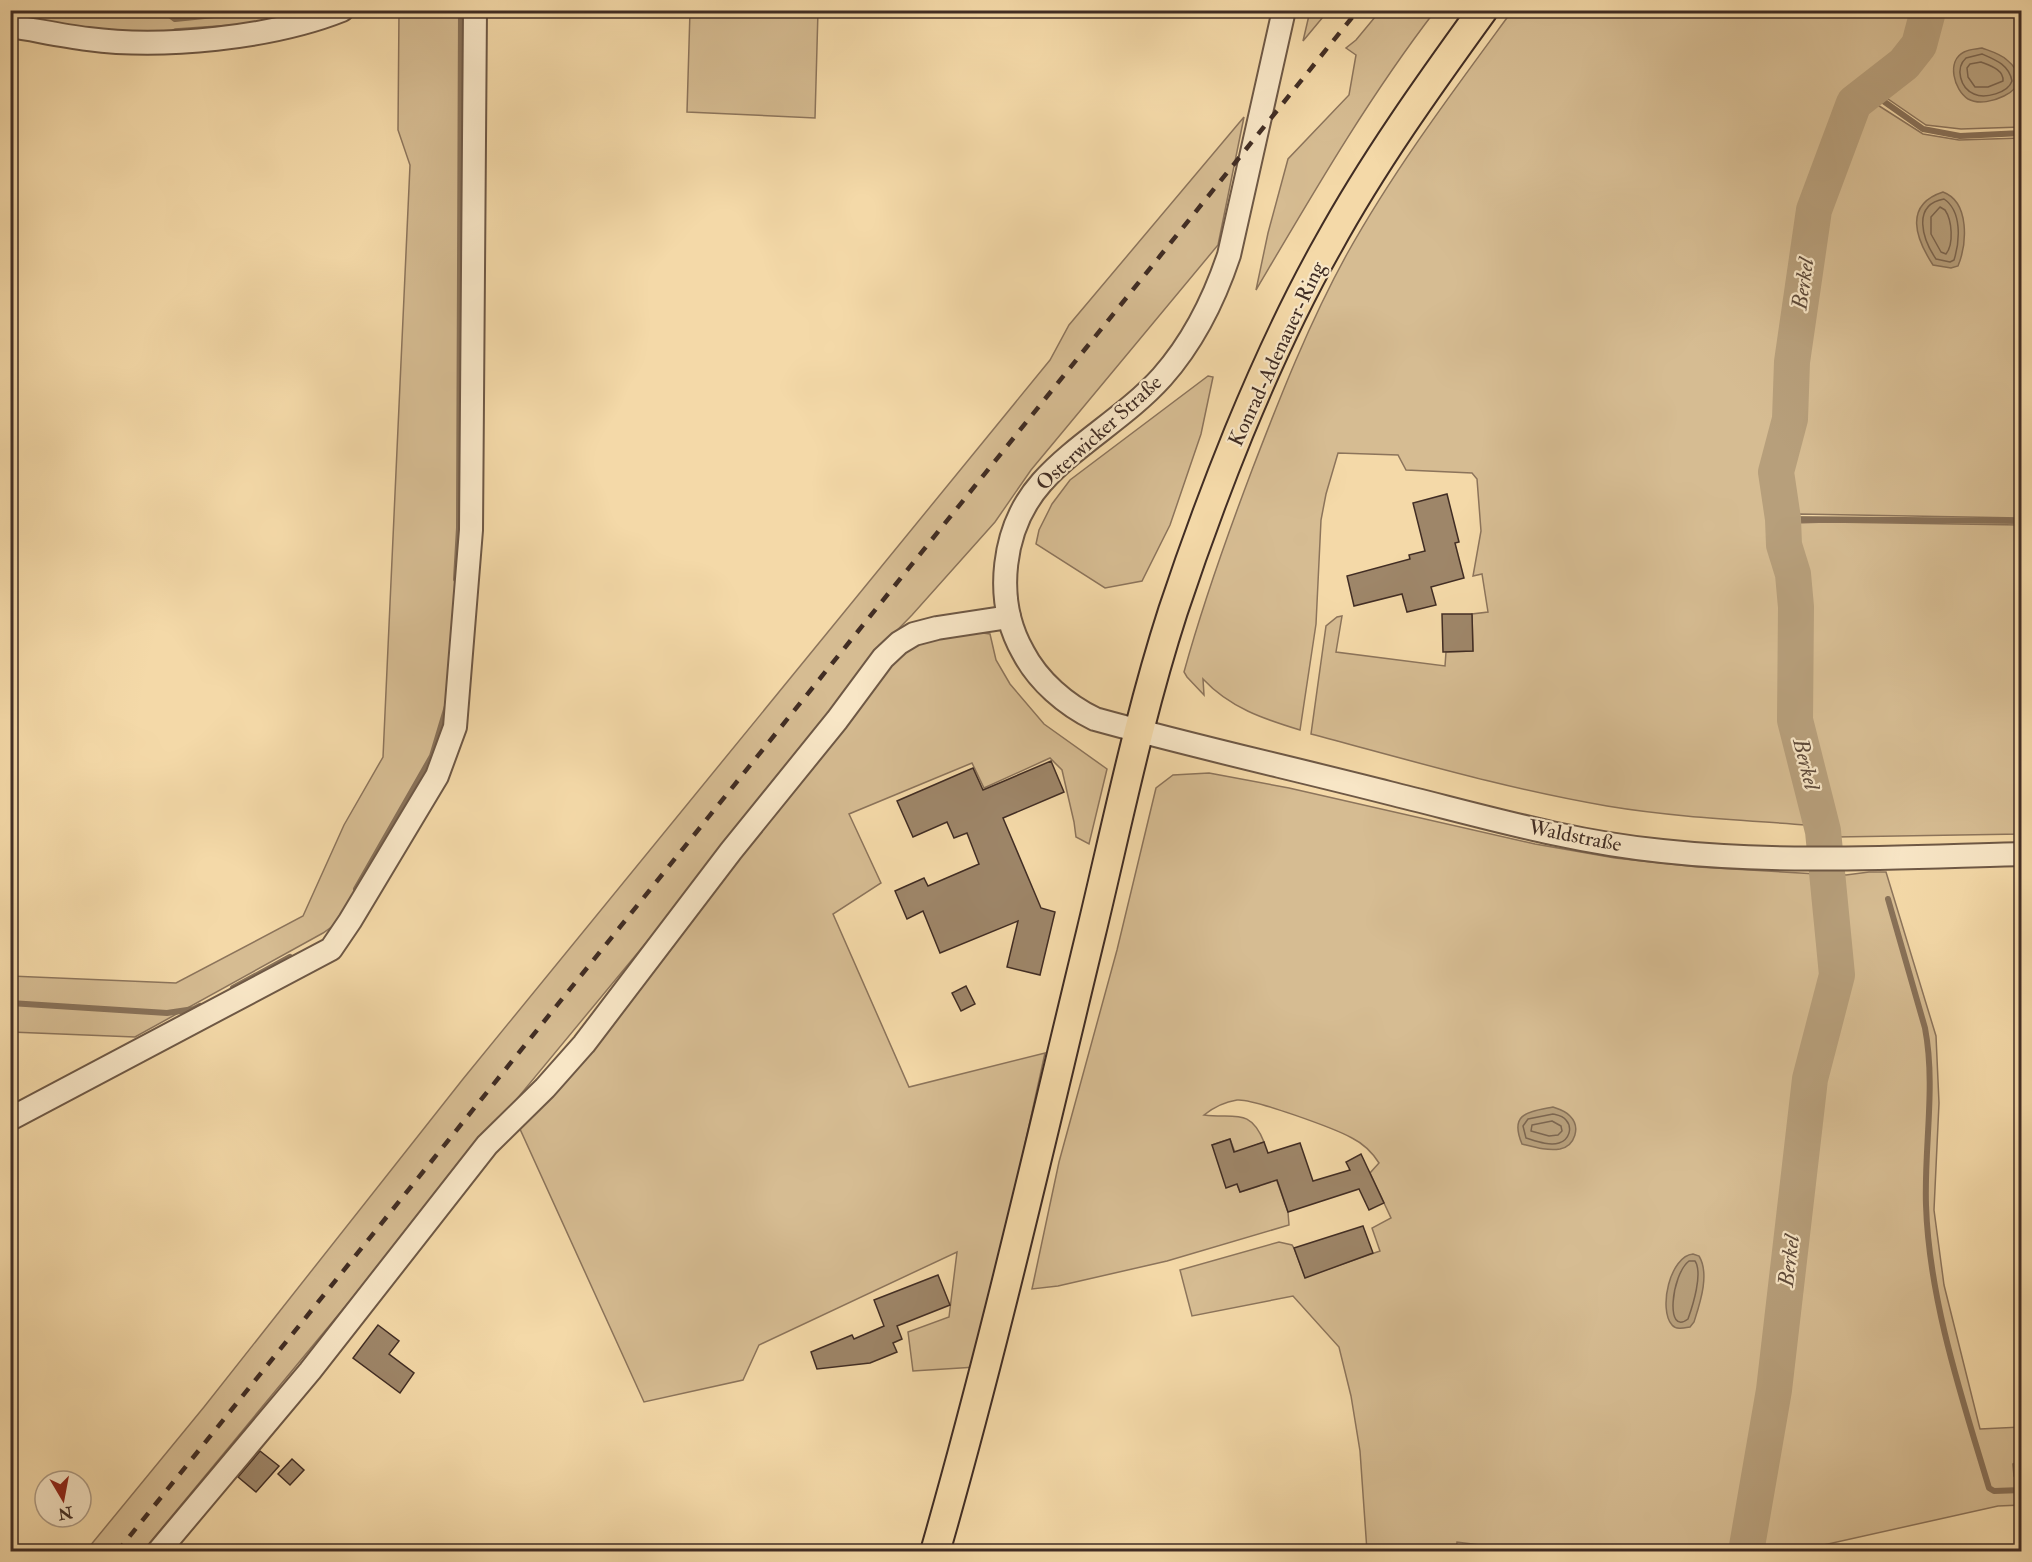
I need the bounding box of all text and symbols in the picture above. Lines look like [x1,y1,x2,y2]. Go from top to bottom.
water label: Berkel [1785,255,1821,313]
street label: Konrad-Adenauer-Ring [1222,257,1332,451]
street label: Osterwicker Straße [1030,369,1168,497]
water label: Berkel [1786,735,1826,794]
street label: Waldstraße [1525,814,1624,858]
water label: Berkel [1772,1232,1806,1289]
north arrow [33,1469,93,1529]
text: N [56,1502,75,1524]

